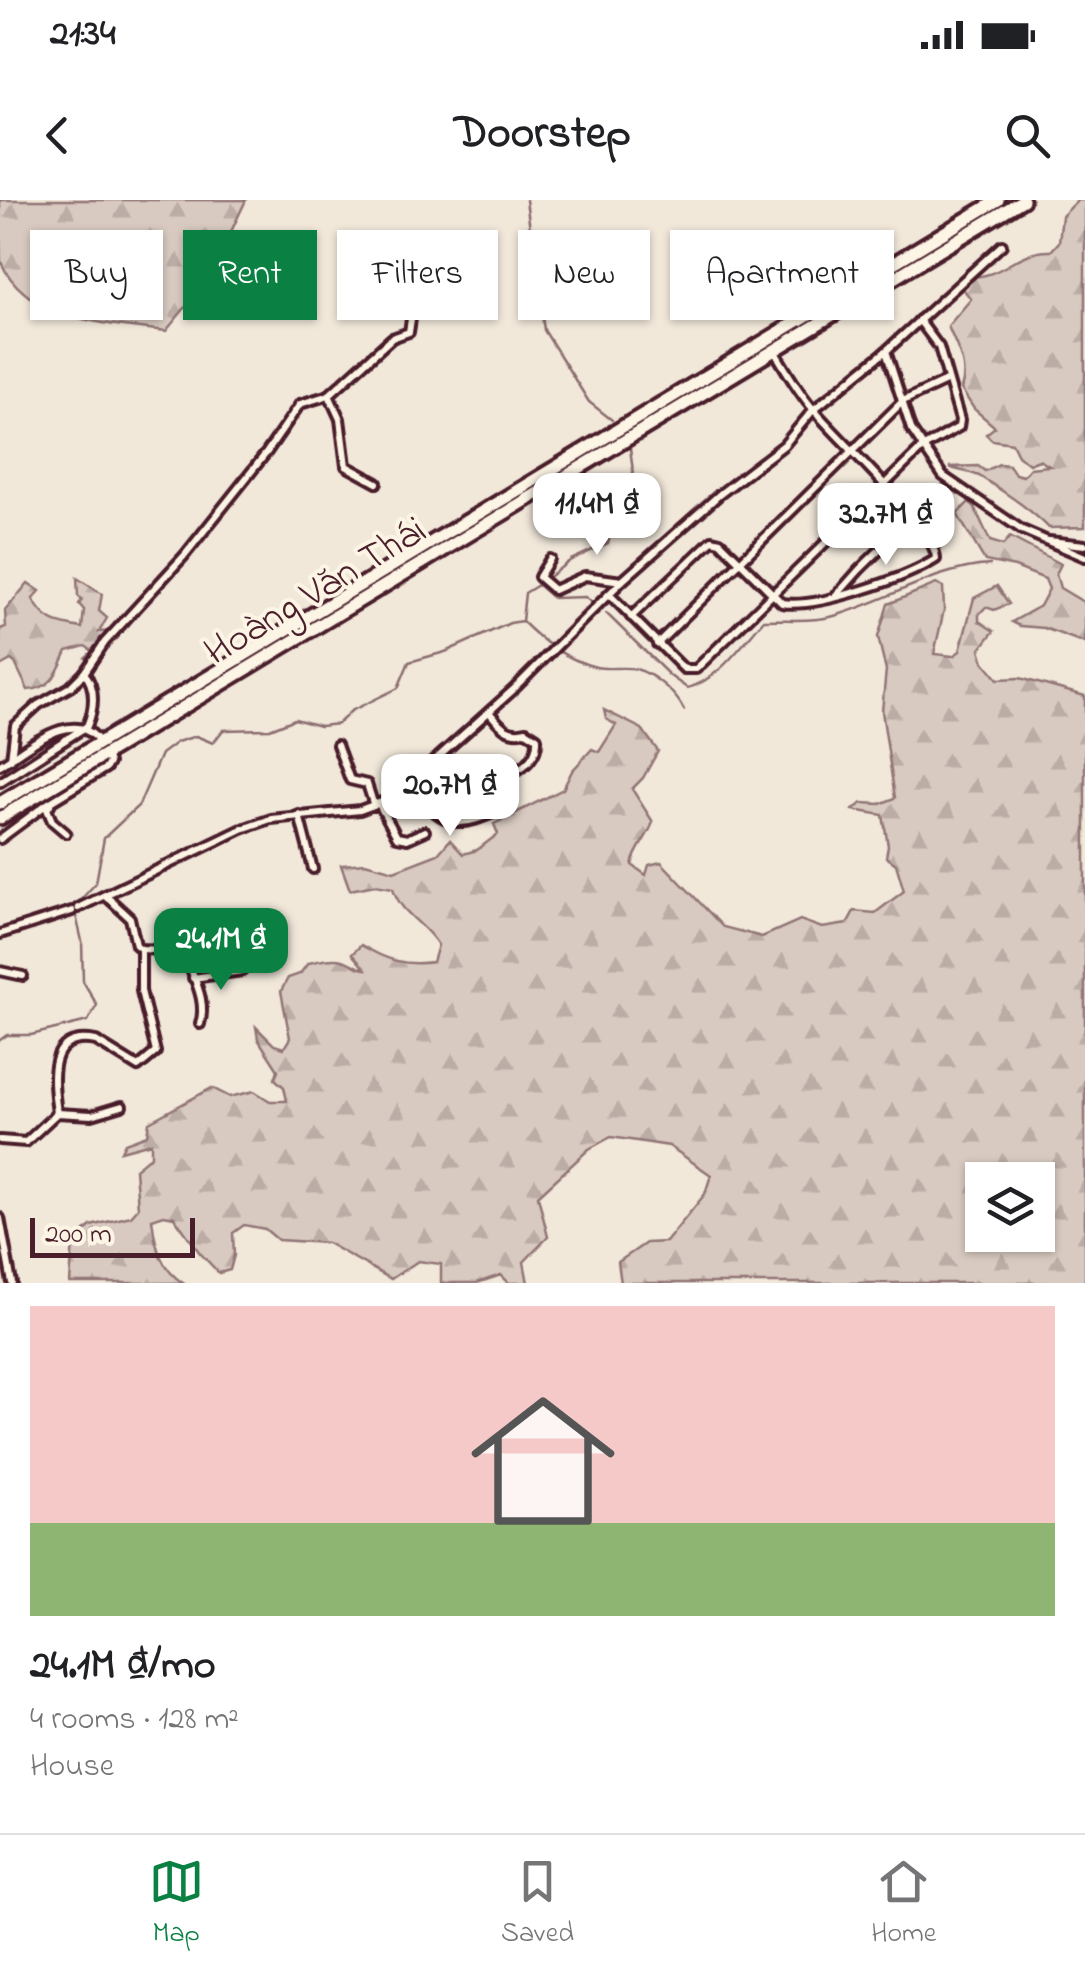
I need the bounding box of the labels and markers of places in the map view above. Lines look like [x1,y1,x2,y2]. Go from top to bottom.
pin: 11.4M ₫ [505,473,689,558]
pin: 32.7M ₫ [794,483,978,568]
pin: 20.7M ₫ [358,754,542,839]
pin: 24.1M ₫ [129,908,313,993]

